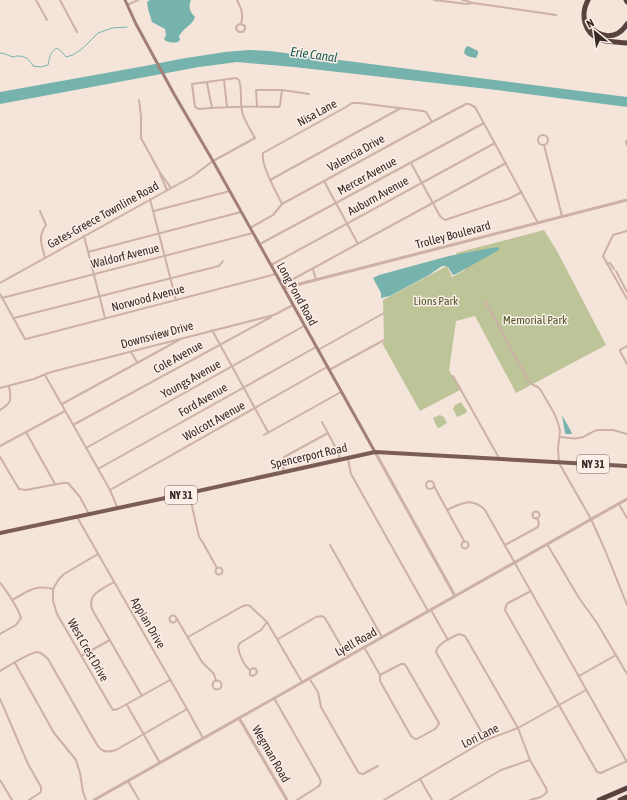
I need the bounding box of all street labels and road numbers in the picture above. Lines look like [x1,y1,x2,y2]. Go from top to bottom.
street label: Nisa Lane [295,97,339,129]
street label: Valencia Drive [325,132,387,174]
street label: Mercer Avenue [335,154,399,198]
street label: Auburn Avenue [345,174,411,218]
street label: Gates-Greece Townline Road [45,179,161,251]
street label: Trolley Boulevard [414,218,492,252]
street label: Waldorf Avenue [89,241,161,271]
street label: Long Pond Road [274,260,320,328]
street label: Norwood Avenue [110,282,186,314]
street label: Downsview Drive [119,319,195,351]
street label: Cole Avenue [151,338,205,376]
street label: Youngs Avenue [159,357,223,401]
street label: Ford Avenue [176,380,230,420]
street label: Wolcott Avenue [180,398,248,444]
street label: Spencerport Road [269,440,349,472]
road number: NY 31 [577,455,609,473]
road number: NY 31 [165,486,197,504]
street label: Appian Drive [128,595,168,651]
street label: West Crest Drive [64,616,112,684]
street label: Lyell Road [333,625,379,659]
street label: Lori Lane [459,721,501,751]
street label: Wegman Road [249,723,293,785]

